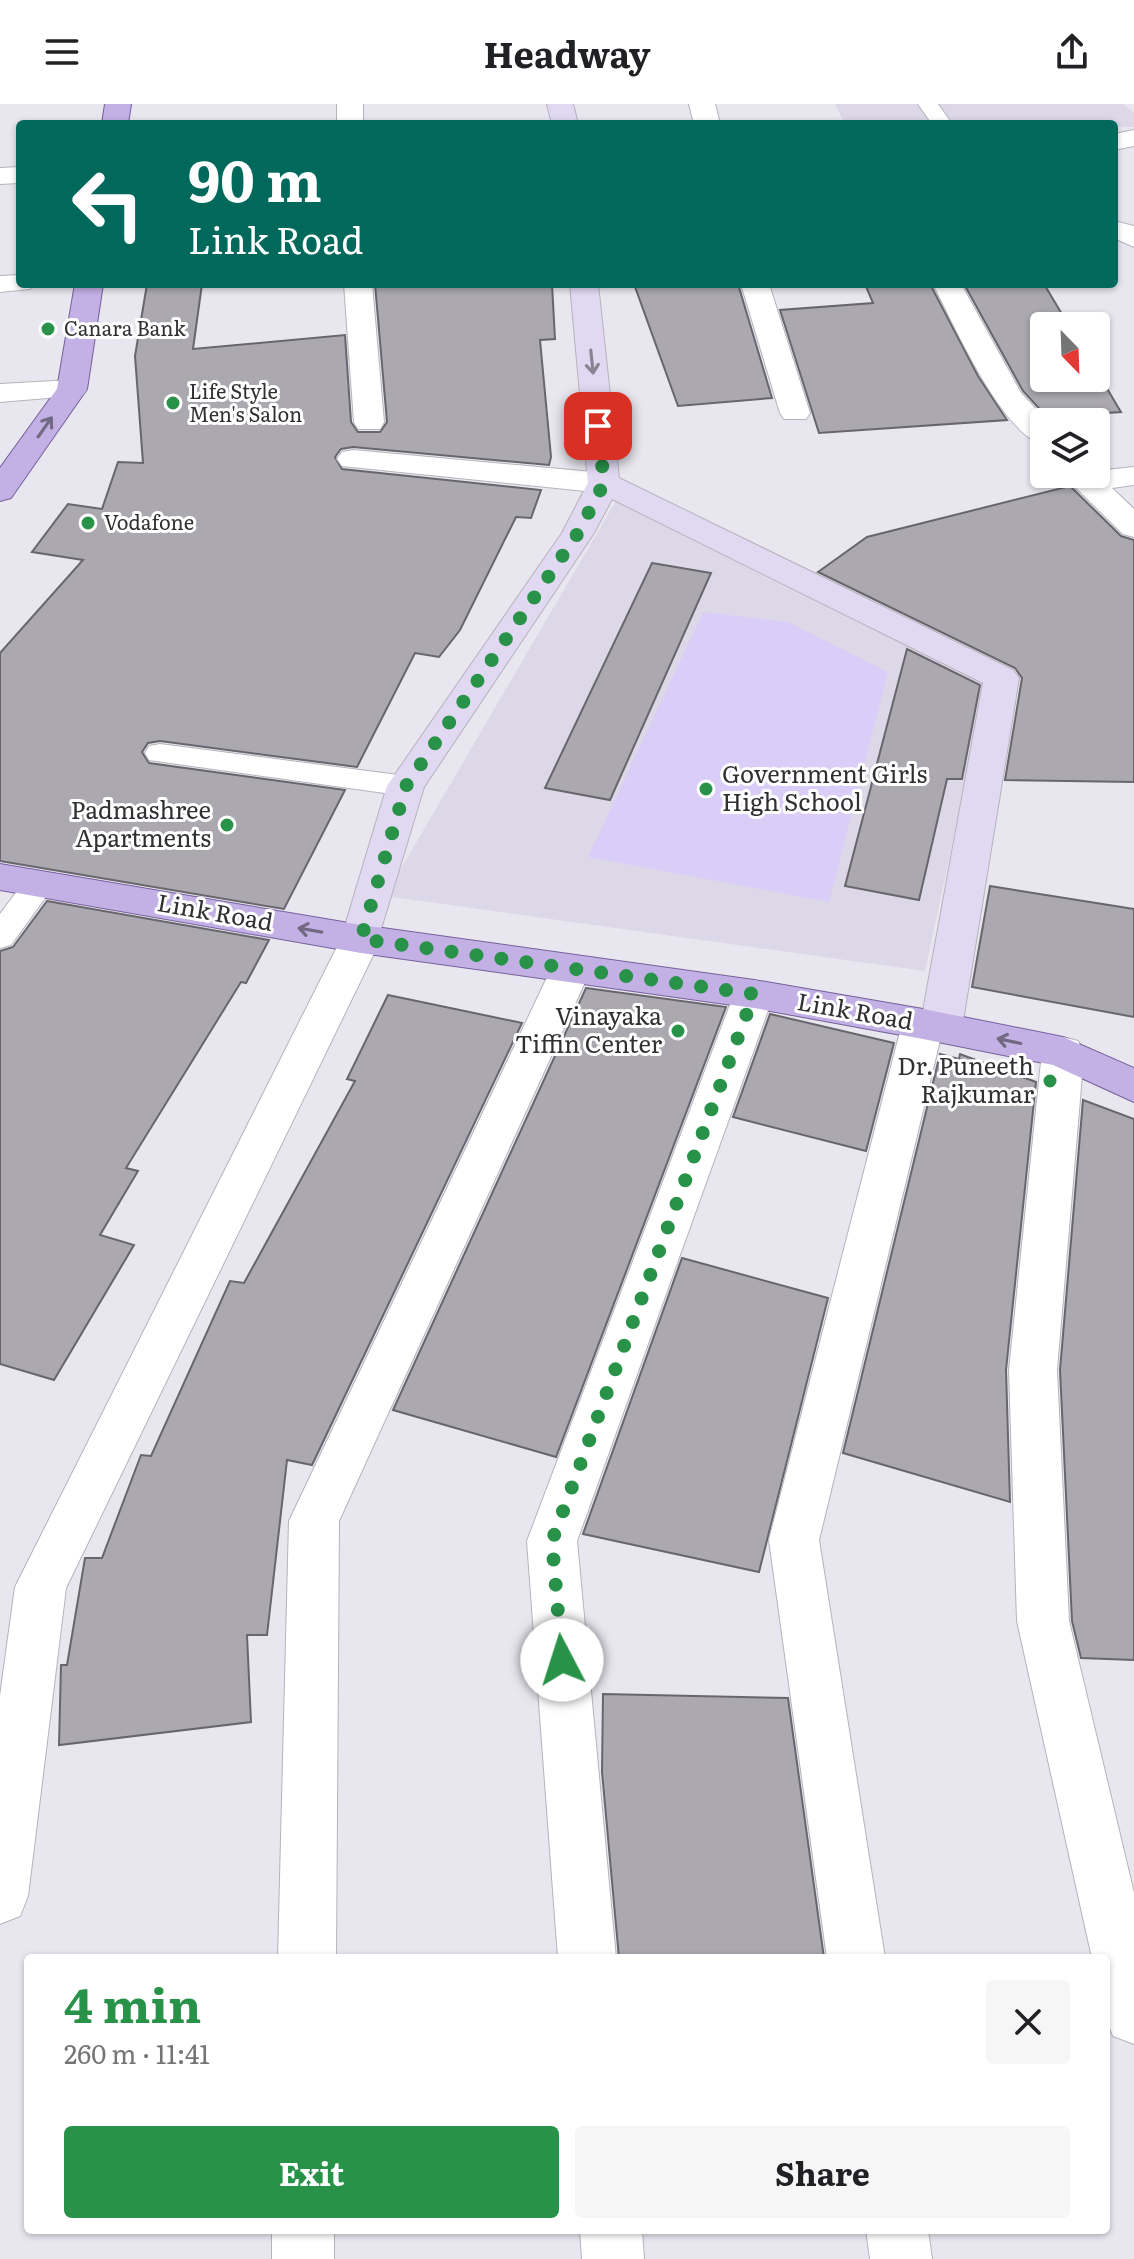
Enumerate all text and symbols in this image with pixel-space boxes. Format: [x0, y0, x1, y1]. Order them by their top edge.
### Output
text: Headway [483, 26, 651, 79]
icon: menu [40, 30, 84, 74]
icon: share [1050, 30, 1094, 74]
text: 90 m [188, 136, 322, 219]
icon: left [56, 152, 160, 256]
text: Link Road [188, 212, 363, 265]
place label: Canara Bank [64, 312, 186, 342]
north arrow [1030, 312, 1110, 392]
map controls [1030, 312, 1110, 488]
marker: Canara Bank [39, 320, 57, 338]
one-way arrow [584, 348, 599, 375]
place label: Life Style Men's Salon [189, 375, 302, 428]
pin [564, 392, 632, 460]
marker: Life Style Men's Salon [164, 394, 182, 412]
icon: arrive [576, 404, 620, 448]
button: layers [1030, 408, 1110, 488]
one-way arrow [37, 417, 53, 439]
place label: Vodafone [104, 506, 194, 536]
marker: Vodafone [79, 514, 97, 532]
place label: Government Girls High School [722, 755, 927, 818]
marker: Government Girls High School [697, 780, 715, 798]
place label: Padmashree Apartments [71, 791, 211, 854]
marker: Padmashree Apartments [218, 816, 236, 834]
street label: Link Road [155, 883, 276, 938]
one-way arrow [297, 921, 323, 936]
street label: Link Road [795, 982, 916, 1037]
place label: Vinayaka Tiffin Center [515, 997, 663, 1060]
marker: Vinayaka Tiffin Center [669, 1022, 687, 1040]
one-way arrow [996, 1033, 1022, 1048]
place label: Dr. Puneeth Rajkumar [897, 1047, 1035, 1110]
marker: Dr. Puneeth Rajkumar [1041, 1072, 1059, 1090]
position arrow [520, 1618, 604, 1702]
text: 4 min [64, 1967, 201, 2038]
button: close [986, 1980, 1070, 2064]
text: 260 m · 11:41 [64, 2033, 210, 2072]
button: Exit [64, 2126, 559, 2218]
button: Share [575, 2126, 1070, 2218]

